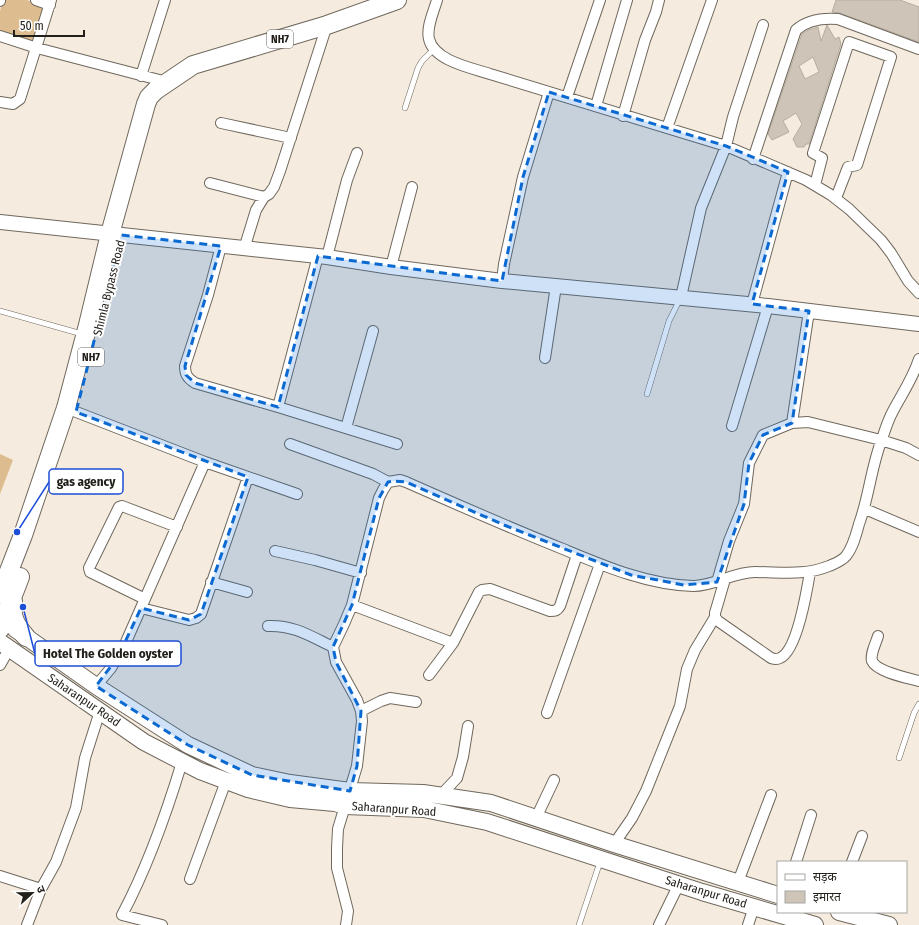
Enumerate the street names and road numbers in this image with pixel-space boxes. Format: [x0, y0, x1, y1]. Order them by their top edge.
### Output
road number: NH7 [267, 30, 293, 48]
street label: Shimla Bypass Road [90, 239, 128, 337]
road number: NH7 [78, 348, 104, 366]
street label: Saharanpur Road [45, 671, 123, 729]
street label: Saharanpur Road [351, 799, 437, 819]
street label: Saharanpur Road [663, 873, 749, 911]

